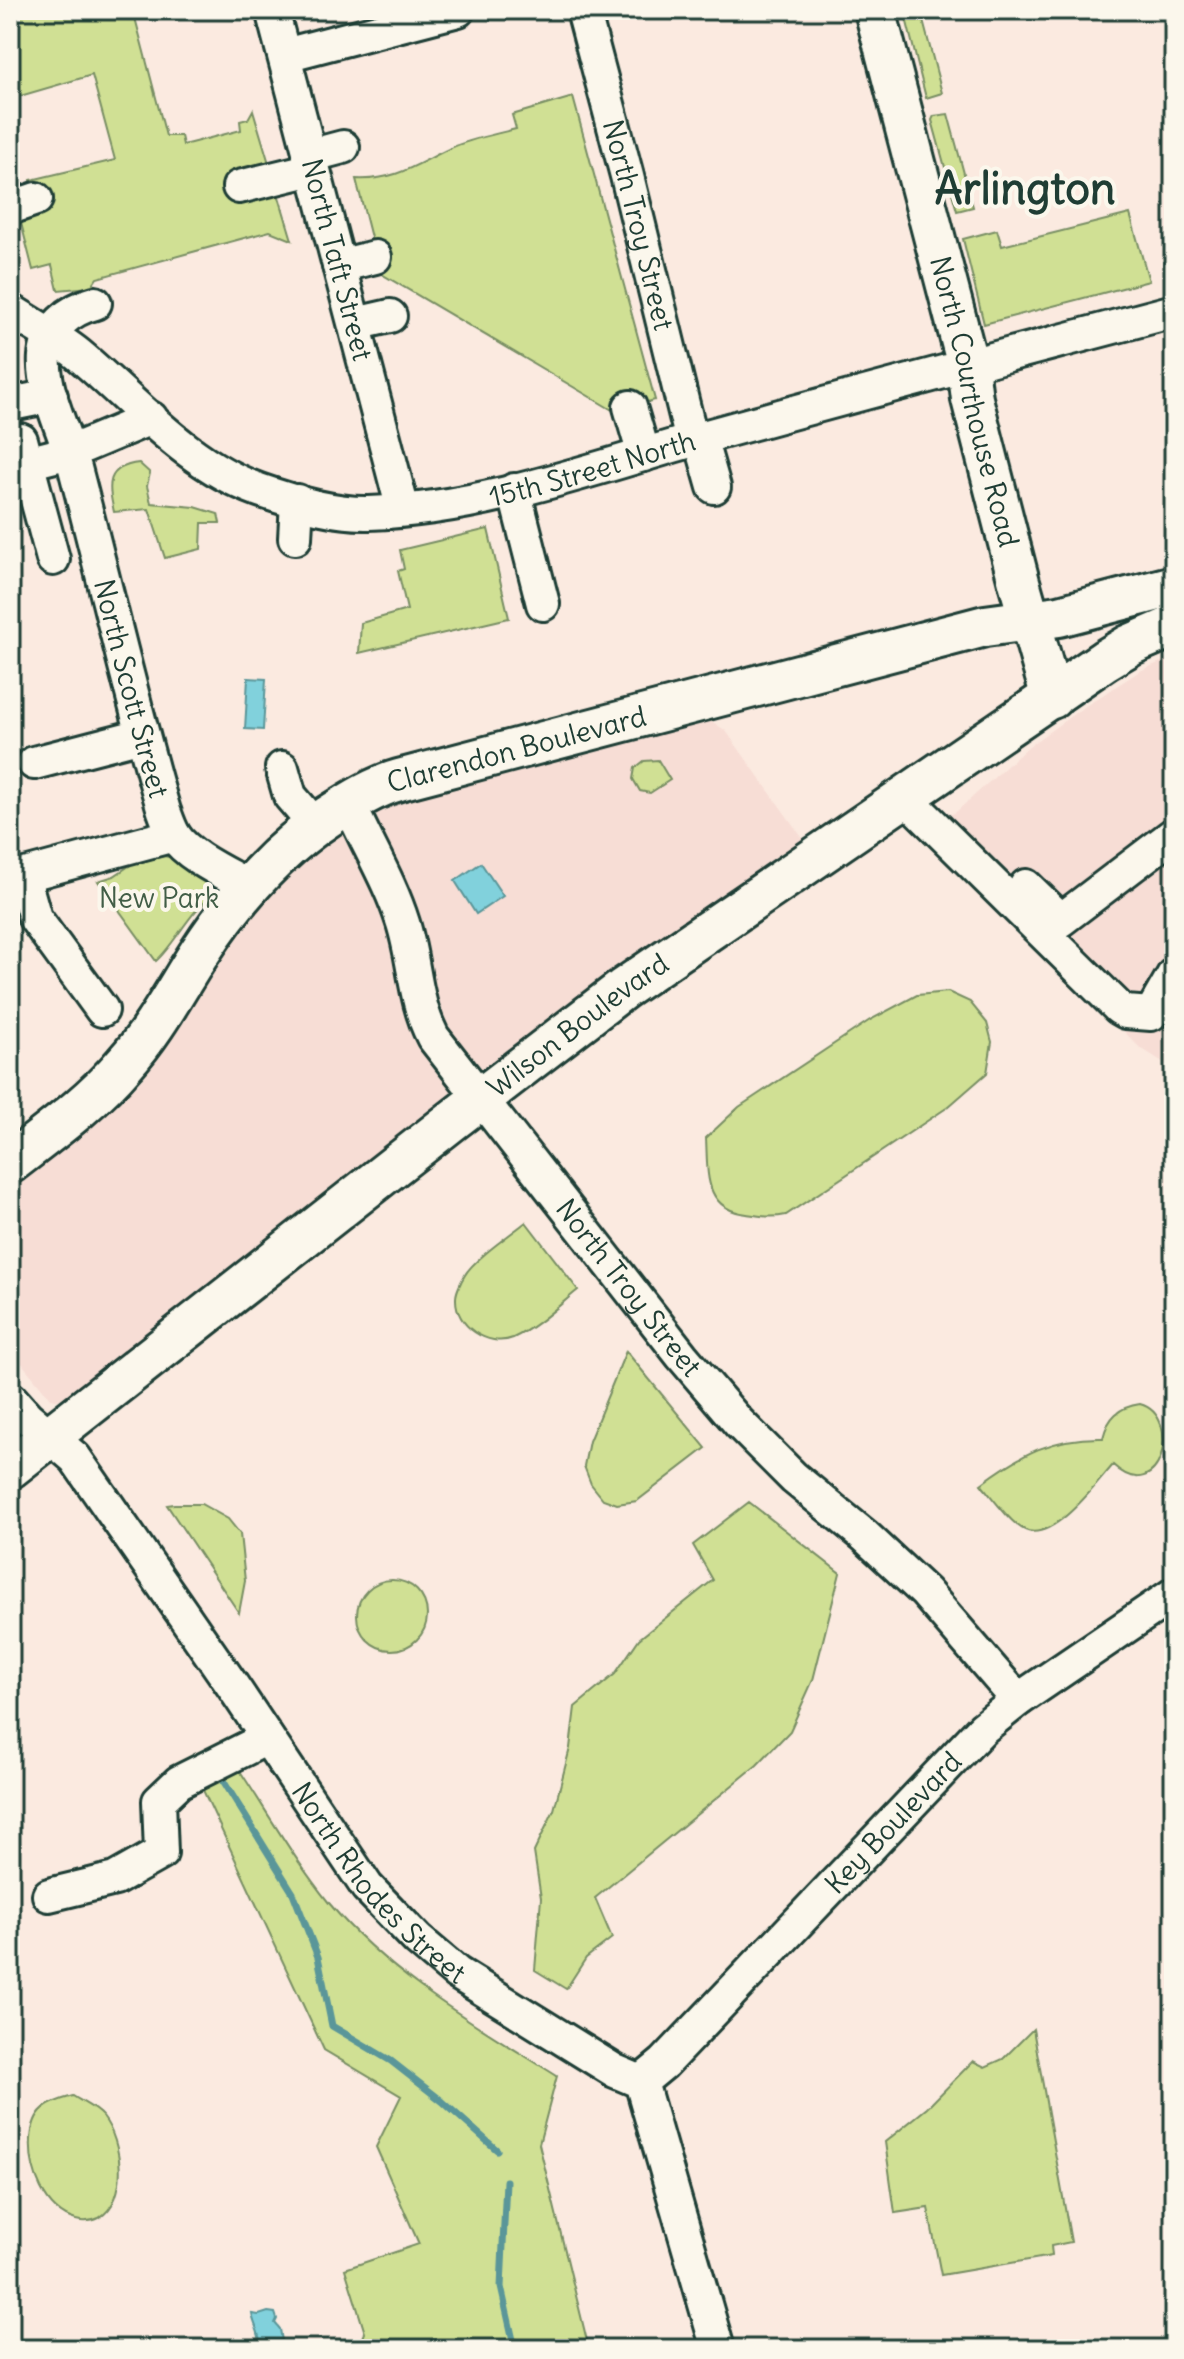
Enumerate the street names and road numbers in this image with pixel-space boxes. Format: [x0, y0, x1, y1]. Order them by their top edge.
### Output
street label: North Troy Street [595, 116, 682, 334]
street label: North Taft Street [294, 155, 381, 364]
street label: North Courthouse Road [922, 252, 1027, 551]
street label: 15th Street North [486, 422, 700, 514]
street label: North Scott Street [86, 576, 177, 802]
street label: Clarendon Boulevard [382, 698, 650, 801]
street label: Wilson Boulevard [480, 945, 675, 1105]
street label: North Troy Street [548, 1192, 709, 1384]
street label: Key Boulevard [817, 1744, 969, 1901]
street label: North Rhodes Street [284, 1775, 472, 1992]

